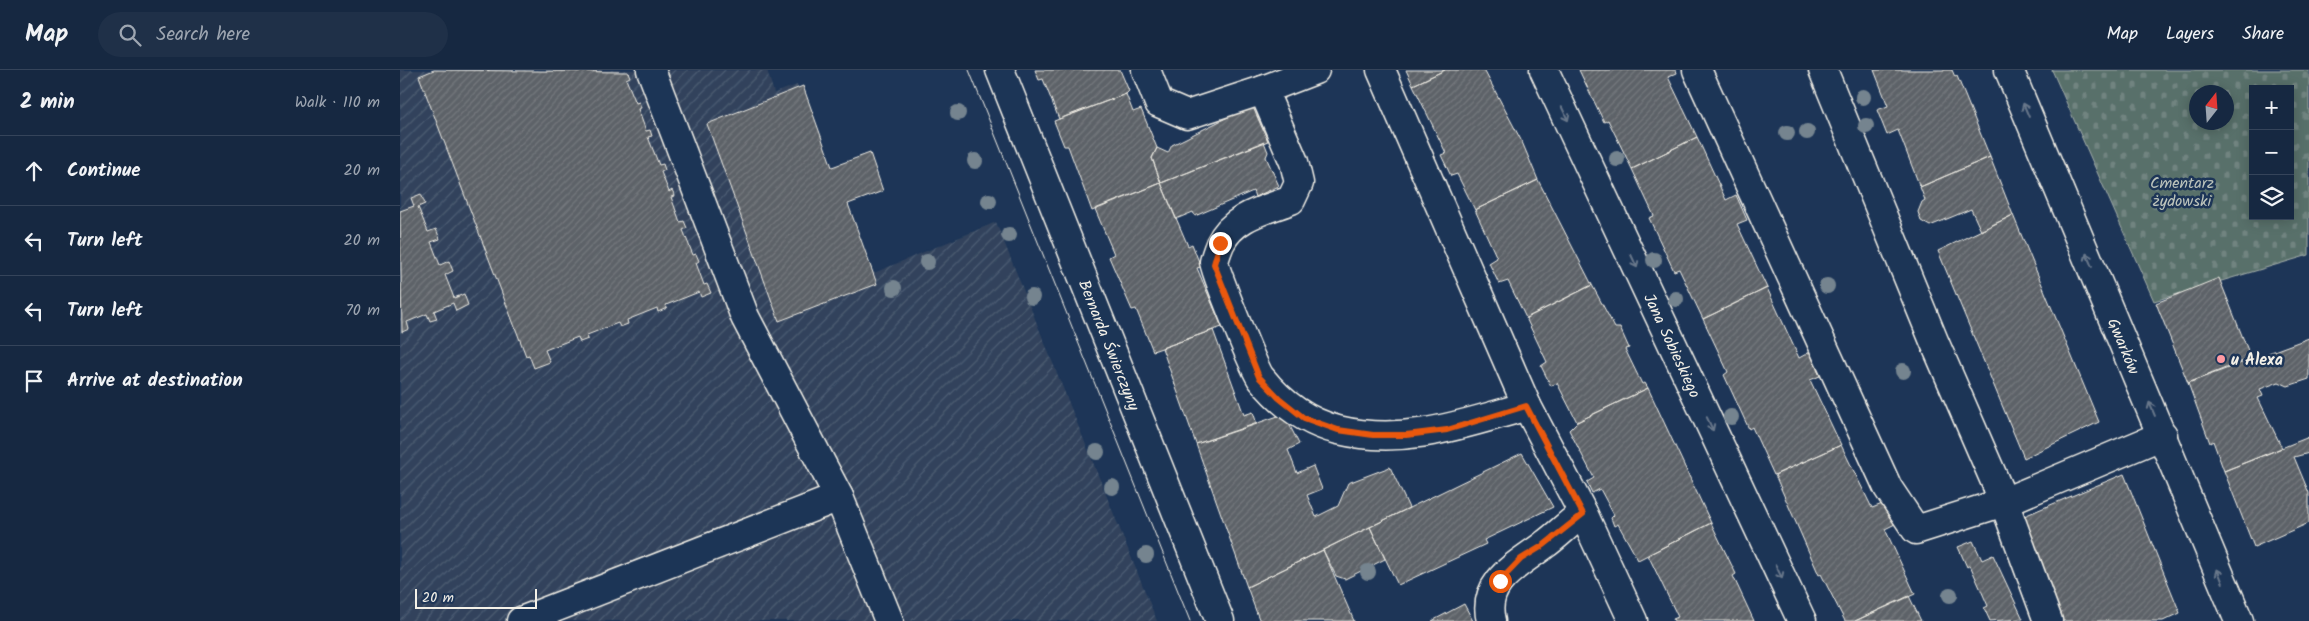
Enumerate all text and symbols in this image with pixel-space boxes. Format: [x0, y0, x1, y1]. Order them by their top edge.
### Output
search box [98, 12, 448, 57]
text: Map [25, 15, 68, 54]
text: Search here [156, 20, 250, 50]
text: Map [2107, 20, 2138, 49]
text: Layers [2166, 20, 2214, 49]
text: Share [2242, 20, 2284, 49]
icon: search [116, 21, 144, 49]
north arrow [2189, 85, 2234, 130]
map controls [2249, 85, 2294, 220]
button: + [2249, 85, 2294, 130]
text: 2 min [20, 86, 75, 119]
text: Walk · 110 m [295, 90, 380, 115]
one-way arrow [2021, 103, 2030, 118]
one-way arrow [1561, 106, 1570, 121]
button: − [2249, 130, 2294, 175]
text: Continue [67, 156, 140, 186]
icon: ahead [20, 157, 48, 185]
text: 20 m [344, 158, 380, 183]
park label: Cmentarz żydowski [2150, 171, 2214, 214]
button: layers [2249, 175, 2294, 220]
text: Turn left [67, 226, 142, 256]
icon: left [20, 227, 48, 255]
text: 20 m [344, 228, 380, 253]
route end [1209, 232, 1232, 255]
one-way arrow [1629, 253, 1639, 268]
one-way arrow [2084, 253, 2093, 268]
street label: Bernarda Świerczyny [1071, 276, 1146, 415]
street label: Jana Sobieskiego [1636, 290, 1707, 402]
text: Turn left [67, 296, 142, 326]
icon: left [20, 297, 48, 325]
text: 70 m [345, 298, 380, 323]
street label: Gwarków [2100, 315, 2146, 379]
place label: u Alexa [2231, 348, 2283, 373]
marker: u Alexa [2215, 353, 2227, 365]
text: Arrive at destination [67, 366, 243, 396]
icon: arrive [20, 367, 48, 395]
one-way arrow [2147, 402, 2156, 417]
one-way arrow [1705, 417, 1715, 432]
one-way arrow [1774, 564, 1784, 579]
one-way arrow [2215, 569, 2225, 584]
route start [1489, 570, 1512, 593]
scale bar [415, 586, 538, 609]
text: 20 m [422, 587, 454, 609]

